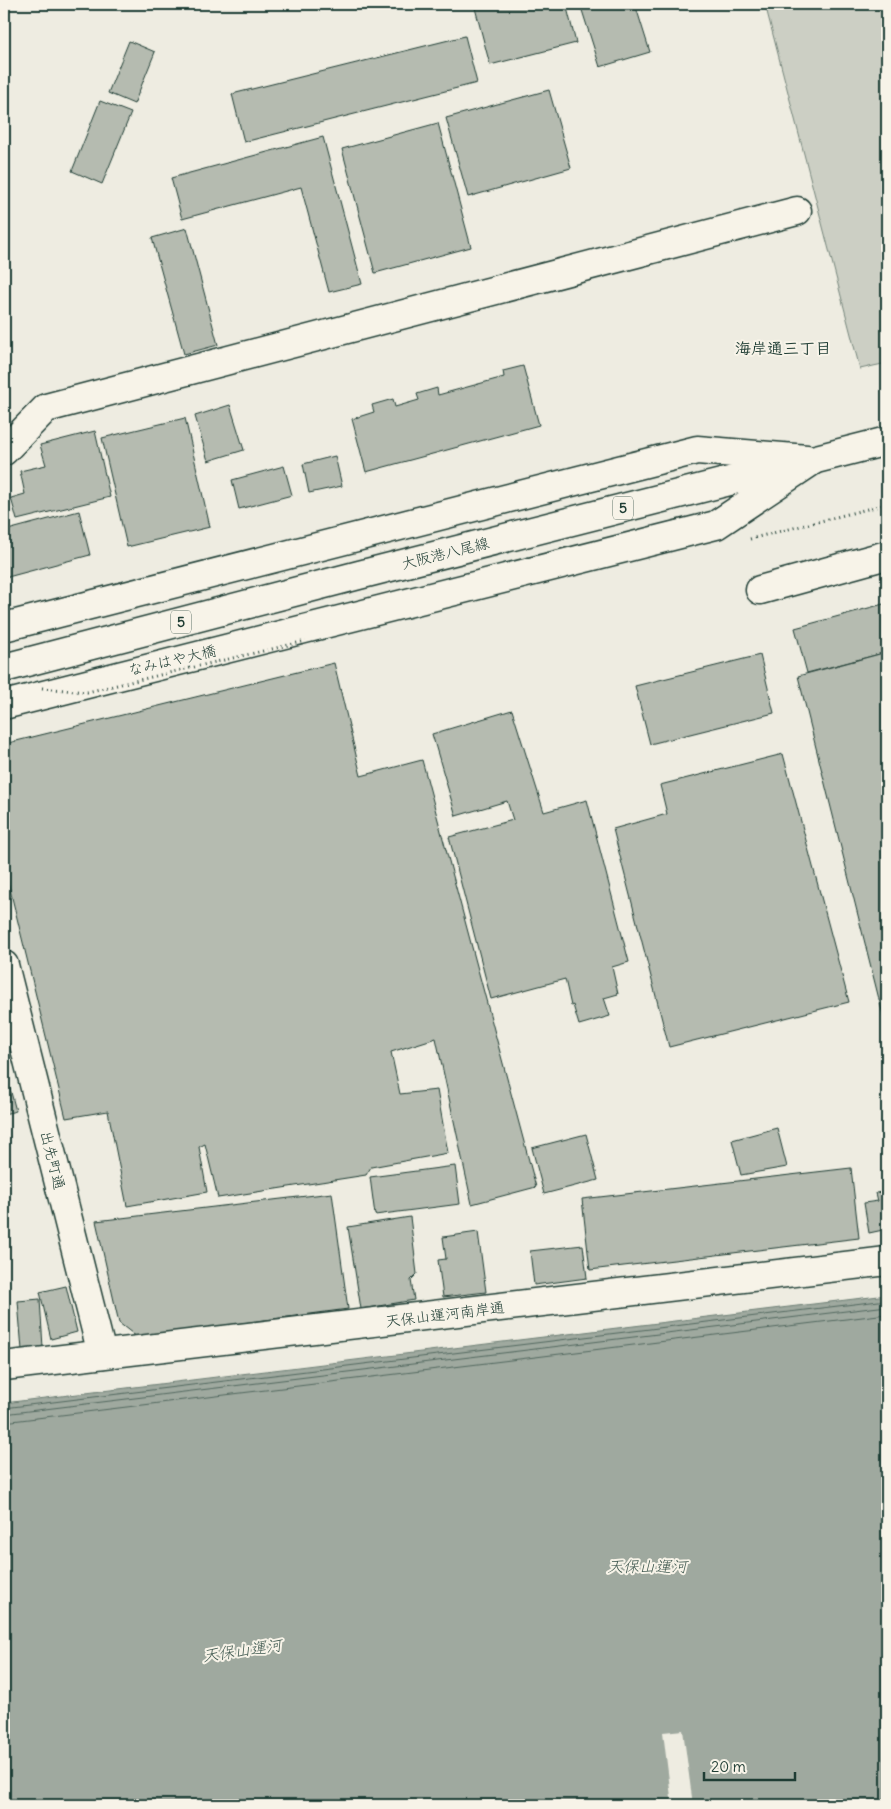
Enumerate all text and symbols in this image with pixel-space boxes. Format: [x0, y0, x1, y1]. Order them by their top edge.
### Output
district label: 海岸通三丁目 [735, 338, 831, 358]
road number: 5 [613, 496, 633, 520]
street label: 大阪港八尾線 [399, 533, 491, 573]
road number: 5 [171, 610, 191, 634]
street label: なみはや大橋 [126, 641, 218, 679]
street label: 出先町通 [37, 1129, 69, 1191]
street label: 天保山運河南岸通 [384, 1297, 506, 1331]
water label: 天保山運河 [607, 1556, 689, 1576]
water label: 天保山運河 [201, 1634, 285, 1665]
scale bar [704, 1749, 795, 1781]
text: 20 m [711, 1757, 746, 1776]

